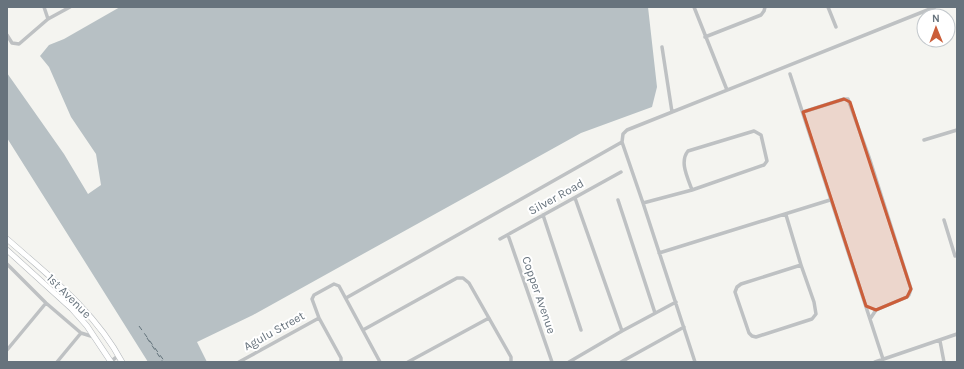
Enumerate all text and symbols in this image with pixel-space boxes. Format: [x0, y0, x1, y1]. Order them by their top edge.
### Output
north arrow [916, 8, 956, 48]
text: N [932, 12, 940, 25]
street label: Silver Road [526, 176, 586, 218]
street label: Copper Avenue [519, 255, 559, 335]
street label: 1st Avenue [44, 271, 94, 321]
street label: Agulu Street [241, 308, 307, 353]

